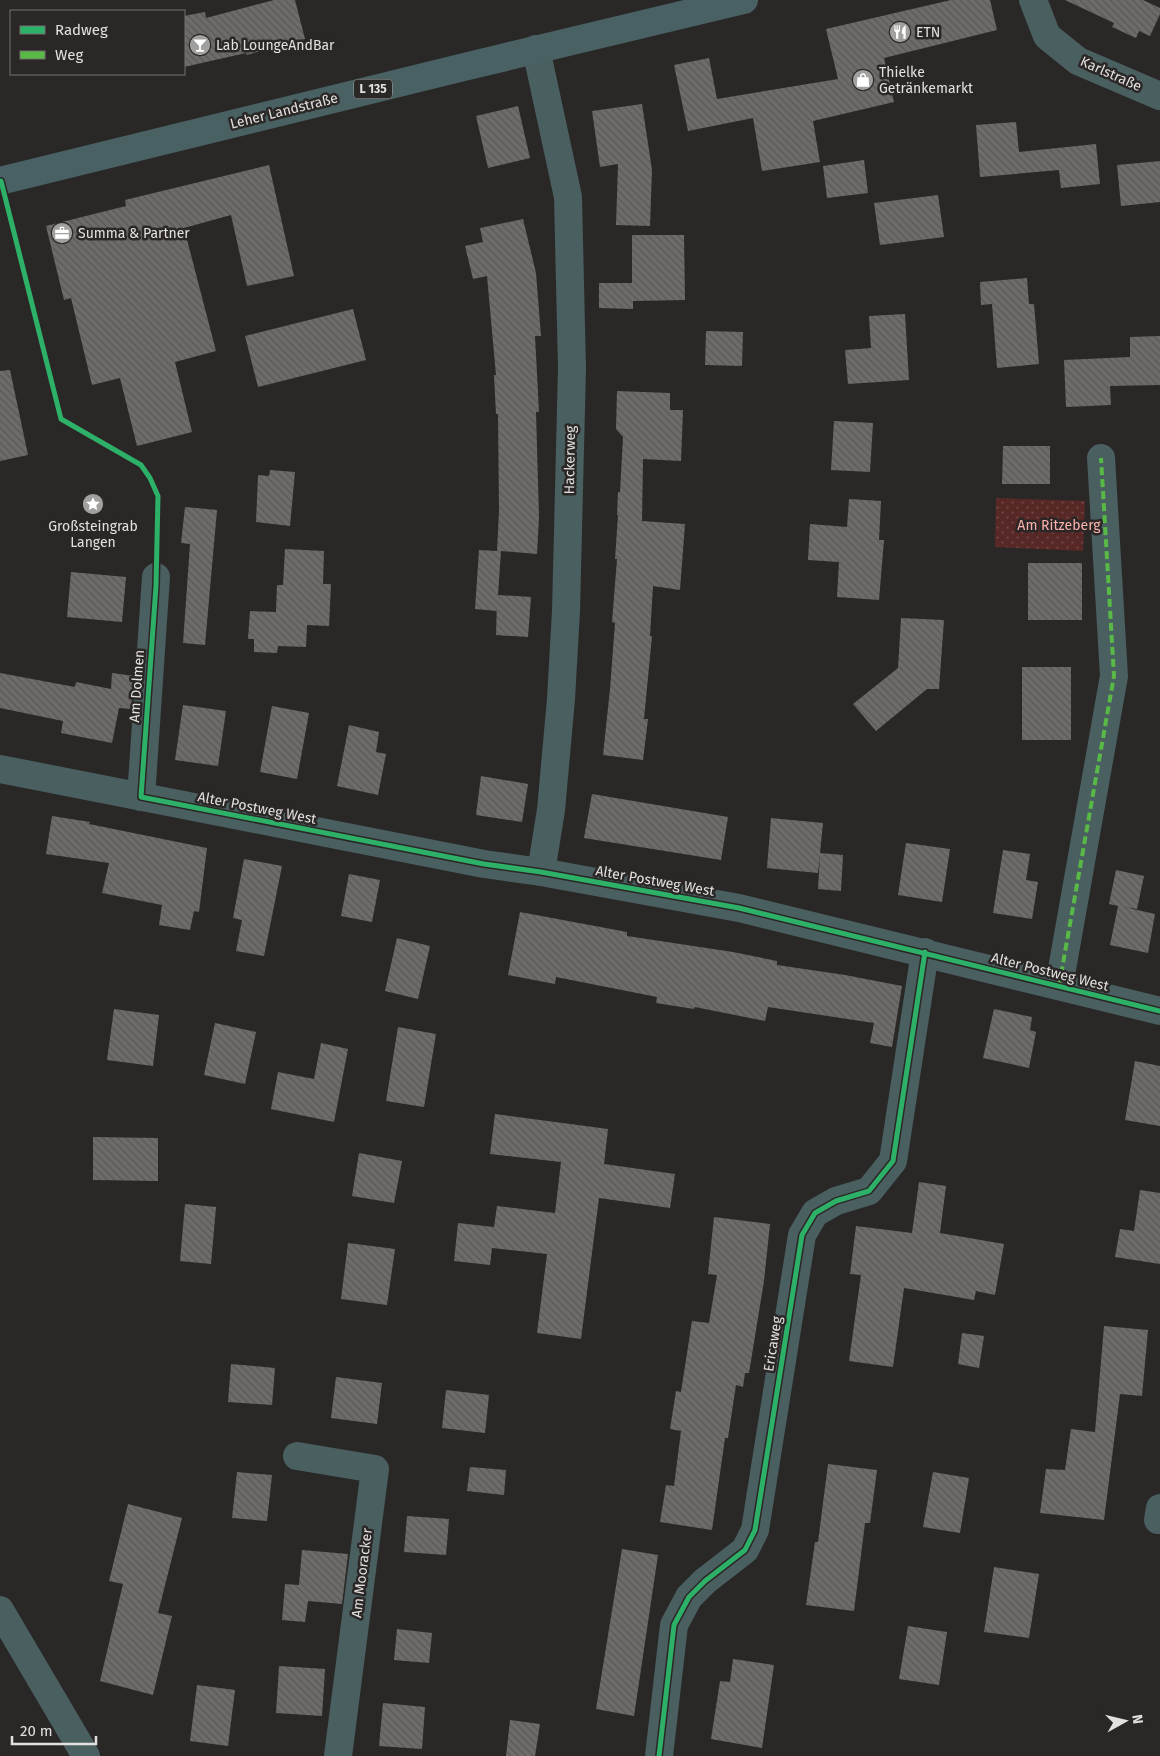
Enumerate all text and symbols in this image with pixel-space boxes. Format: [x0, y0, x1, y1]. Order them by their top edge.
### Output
legend [10, 10, 185, 75]
restaurant icon: ETN [888, 20, 912, 44]
text: Radweg [55, 21, 108, 39]
place label: ETN [916, 24, 940, 41]
bar icon: Lab LoungeAndBar [188, 33, 212, 57]
place label: Lab LoungeAndBar [216, 37, 335, 54]
text: Weg [55, 46, 83, 64]
street label: Karlstraße [1078, 53, 1144, 95]
place label: Thielke Getränkemarkt [879, 64, 974, 97]
shop icon: Thielke Getränkemarkt [851, 68, 875, 92]
road number: L 135 [354, 80, 392, 98]
street label: Leher Landstraße [228, 89, 340, 133]
office icon: Summa & Partner [50, 221, 74, 245]
place label: Summa & Partner [78, 225, 190, 242]
street label: Hackerweg [561, 425, 579, 495]
place icon: Großsteingrab Langen [81, 492, 105, 516]
park label: Am Ritzeberg [1017, 517, 1101, 534]
place label: Großsteingrab Langen [48, 518, 138, 551]
street label: Am Dolmen [126, 649, 148, 723]
street label: Alter Postweg West [196, 788, 319, 828]
street label: Alter Postweg West [594, 862, 717, 900]
street label: Alter Postweg West [989, 949, 1111, 995]
street label: Ericaweg [760, 1314, 786, 1373]
street label: Am Mooracker [348, 1527, 376, 1619]
north arrow [1100, 1696, 1150, 1746]
text: N [1128, 1713, 1146, 1725]
scale bar [12, 1714, 96, 1746]
text: 20 m [20, 1722, 53, 1740]

